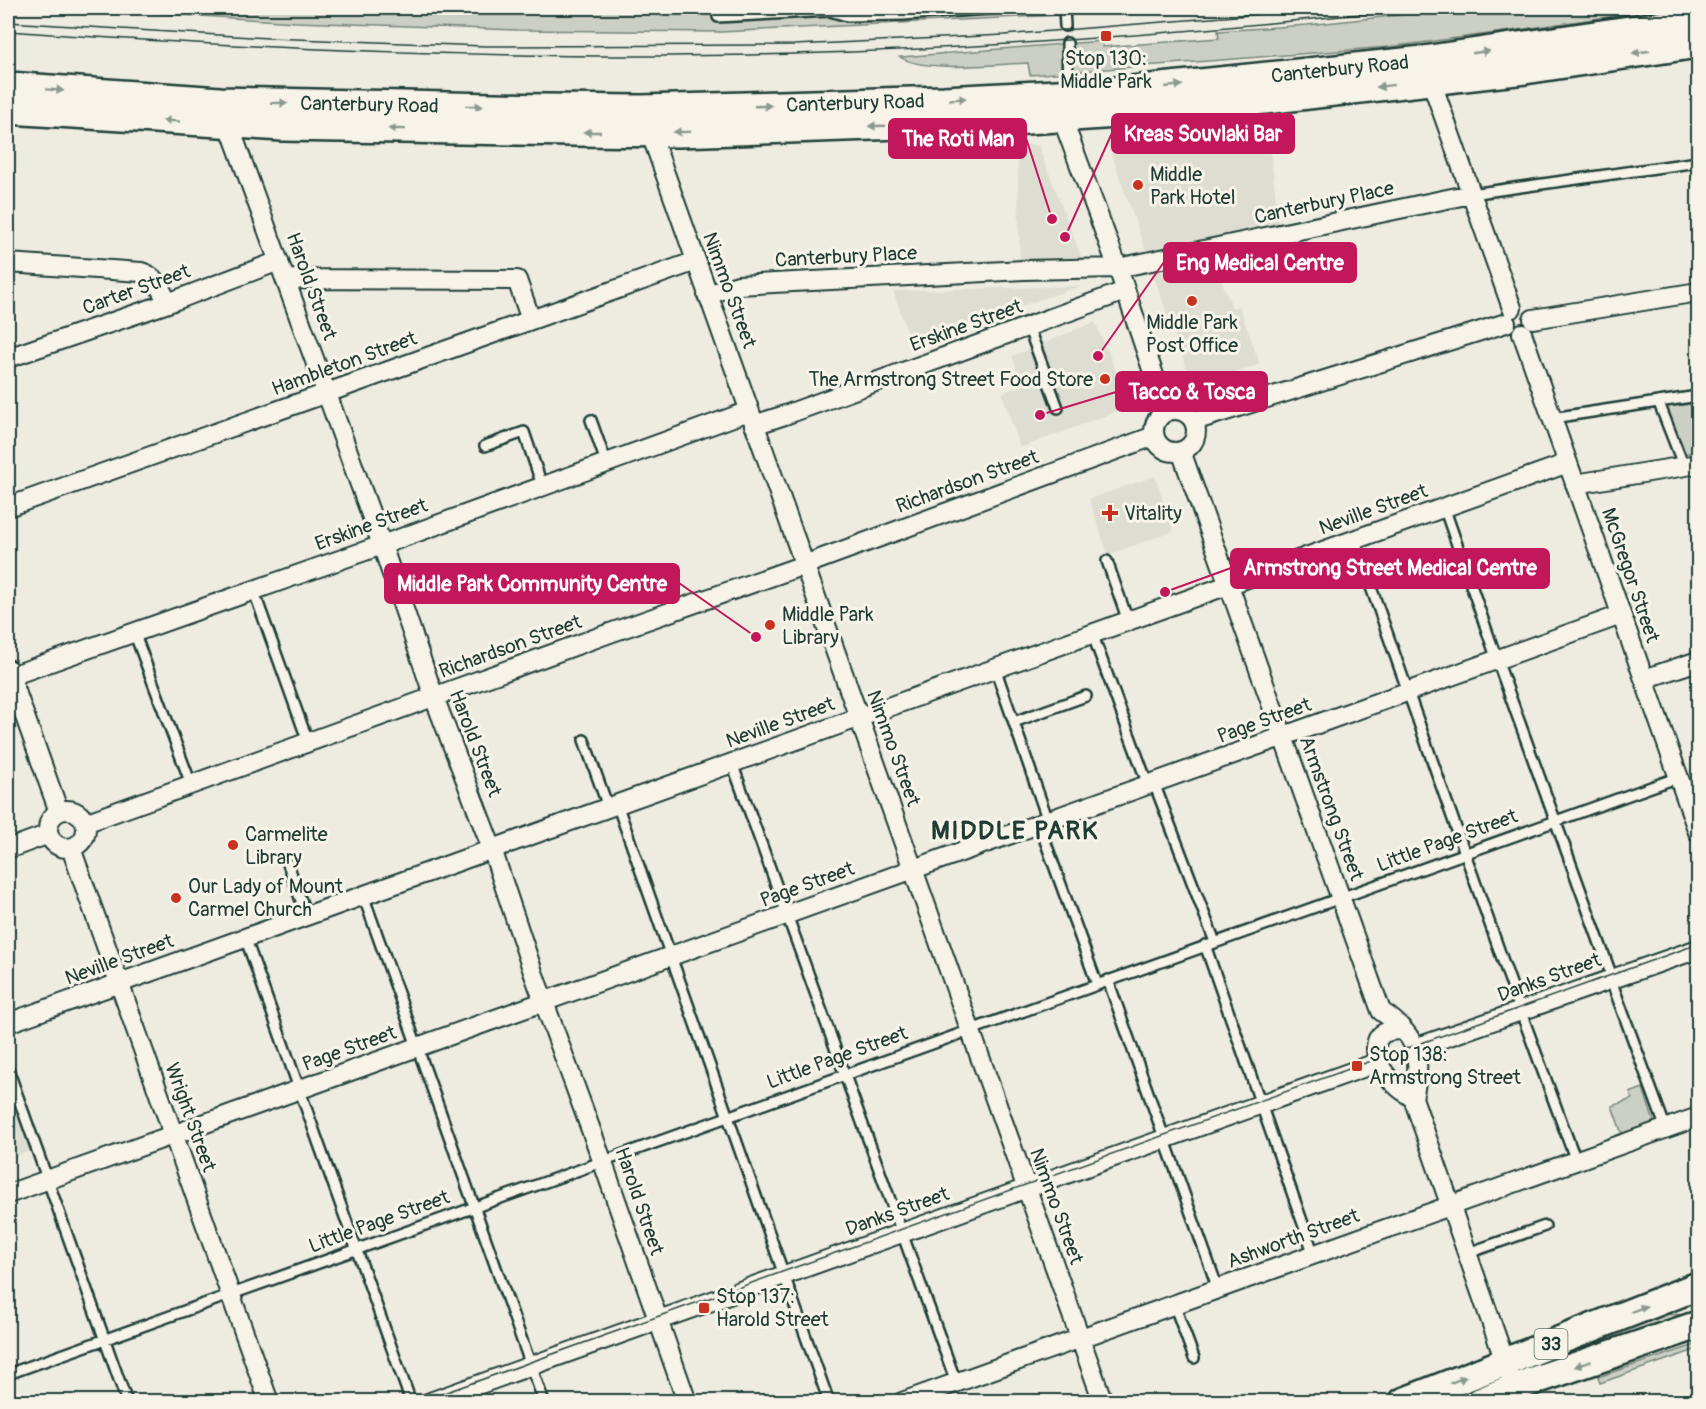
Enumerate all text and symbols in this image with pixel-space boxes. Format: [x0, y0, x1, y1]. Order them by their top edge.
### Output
marker: Stop 130: Middle Park [1099, 29, 1113, 43]
place label: Stop 130: Middle Park [1060, 46, 1152, 94]
one-way arrow [1472, 47, 1491, 56]
one-way arrow [1631, 48, 1650, 57]
street label: Canterbury Road [1270, 50, 1410, 89]
one-way arrow [1164, 81, 1183, 91]
one-way arrow [1375, 82, 1394, 91]
one-way arrow [45, 85, 64, 94]
street label: Canterbury Road [786, 89, 925, 118]
street label: Canterbury Road [300, 91, 439, 119]
one-way arrow [949, 95, 968, 104]
one-way arrow [269, 98, 288, 108]
one-way arrow [754, 101, 773, 111]
one-way arrow [464, 102, 483, 111]
callout: Kreas Souvlaki Bar [1112, 114, 1294, 153]
one-way arrow [161, 117, 180, 126]
callout: The Roti Man [889, 119, 1026, 158]
one-way arrow [867, 121, 886, 131]
text: Kreas Souvlaki Bar [1124, 121, 1283, 148]
one-way arrow [387, 124, 406, 134]
text: The Roti Man [901, 126, 1014, 153]
one-way arrow [582, 127, 601, 137]
one-way arrow [672, 128, 691, 137]
place label: Middle Park Hotel [1150, 162, 1235, 210]
street label: Canterbury Place [1252, 175, 1396, 230]
marker: Middle Park Hotel [1131, 178, 1145, 192]
street label: Harold Street [281, 229, 343, 344]
street label: Nimmo Street [697, 229, 762, 352]
street label: Canterbury Place [774, 240, 918, 273]
callout: Eng Medical Centre [1164, 243, 1356, 282]
text: Eng Medical Centre [1176, 250, 1345, 277]
street label: Carter Street [79, 258, 194, 320]
street label: Erskine Street [906, 293, 1027, 357]
marker: Middle Park Post Office [1185, 294, 1199, 308]
place label: Middle Park Post Office [1146, 310, 1238, 358]
street label: Hambleton Street [268, 325, 421, 401]
place label: The Armstrong Street Food Store [808, 367, 1093, 392]
marker: The Armstrong Street Food Store [1098, 372, 1112, 386]
callout: Tacco & Tosca [1116, 372, 1267, 411]
text: Tacco & Tosca [1128, 379, 1256, 406]
street label: Richardson Street [892, 444, 1043, 519]
street label: Neville Street [1315, 478, 1432, 541]
street label: Erskine Street [311, 492, 432, 556]
place label: Vitality [1124, 501, 1182, 526]
marker: Vitality [1101, 504, 1119, 522]
street label: McGregor Street [1596, 504, 1666, 647]
callout: Armstrong Street Medical Centre [1231, 549, 1549, 588]
text: Armstrong Street Medical Centre [1243, 555, 1538, 582]
callout: Middle Park Community Centre [385, 564, 679, 603]
text: Middle Park Community Centre [397, 571, 668, 598]
place label: Middle Park Library [782, 602, 874, 650]
street label: Richardson Street [435, 609, 586, 684]
marker: Middle Park Library [763, 618, 777, 632]
street label: Harold Street [444, 686, 508, 801]
street label: Nimmo Street [861, 687, 926, 810]
street label: Neville Street [722, 691, 839, 754]
street label: Page Street [1214, 692, 1315, 749]
street label: Armstrong Street [1294, 733, 1370, 885]
street label: Little Page Street [1373, 803, 1522, 878]
district label: MIDDLE PARK [931, 815, 1099, 847]
place label: Carmelite Library [245, 822, 328, 870]
marker: Carmelite Library [226, 838, 240, 852]
street label: Page Street [757, 856, 858, 913]
place label: Our Lady of Mount Carmel Church [188, 874, 344, 922]
marker: Our Lady of Mount Carmel Church [169, 891, 183, 905]
street label: Neville Street [61, 928, 178, 991]
street label: Danks Street [1494, 947, 1605, 1008]
street label: Page Street [299, 1020, 400, 1077]
street label: Little Page Street [763, 1020, 912, 1095]
place label: Stop 138: Armstrong Street [1369, 1042, 1522, 1090]
street label: Wright Street [159, 1059, 222, 1176]
marker: Stop 138: Armstrong Street [1350, 1059, 1364, 1073]
street label: Harold Street [609, 1144, 670, 1259]
street label: Nimmo Street [1024, 1145, 1089, 1268]
street label: Danks Street [842, 1181, 953, 1242]
street label: Little Page Street [305, 1184, 454, 1259]
street label: Ashworth Street [1224, 1203, 1363, 1274]
place label: Stop 137: Harold Street [716, 1284, 830, 1332]
marker: Stop 137: Harold Street [697, 1301, 711, 1315]
one-way arrow [1631, 1304, 1649, 1314]
road number: 33 [1534, 1329, 1568, 1359]
one-way arrow [1574, 1359, 1592, 1369]
one-way arrow [1449, 1375, 1467, 1384]

